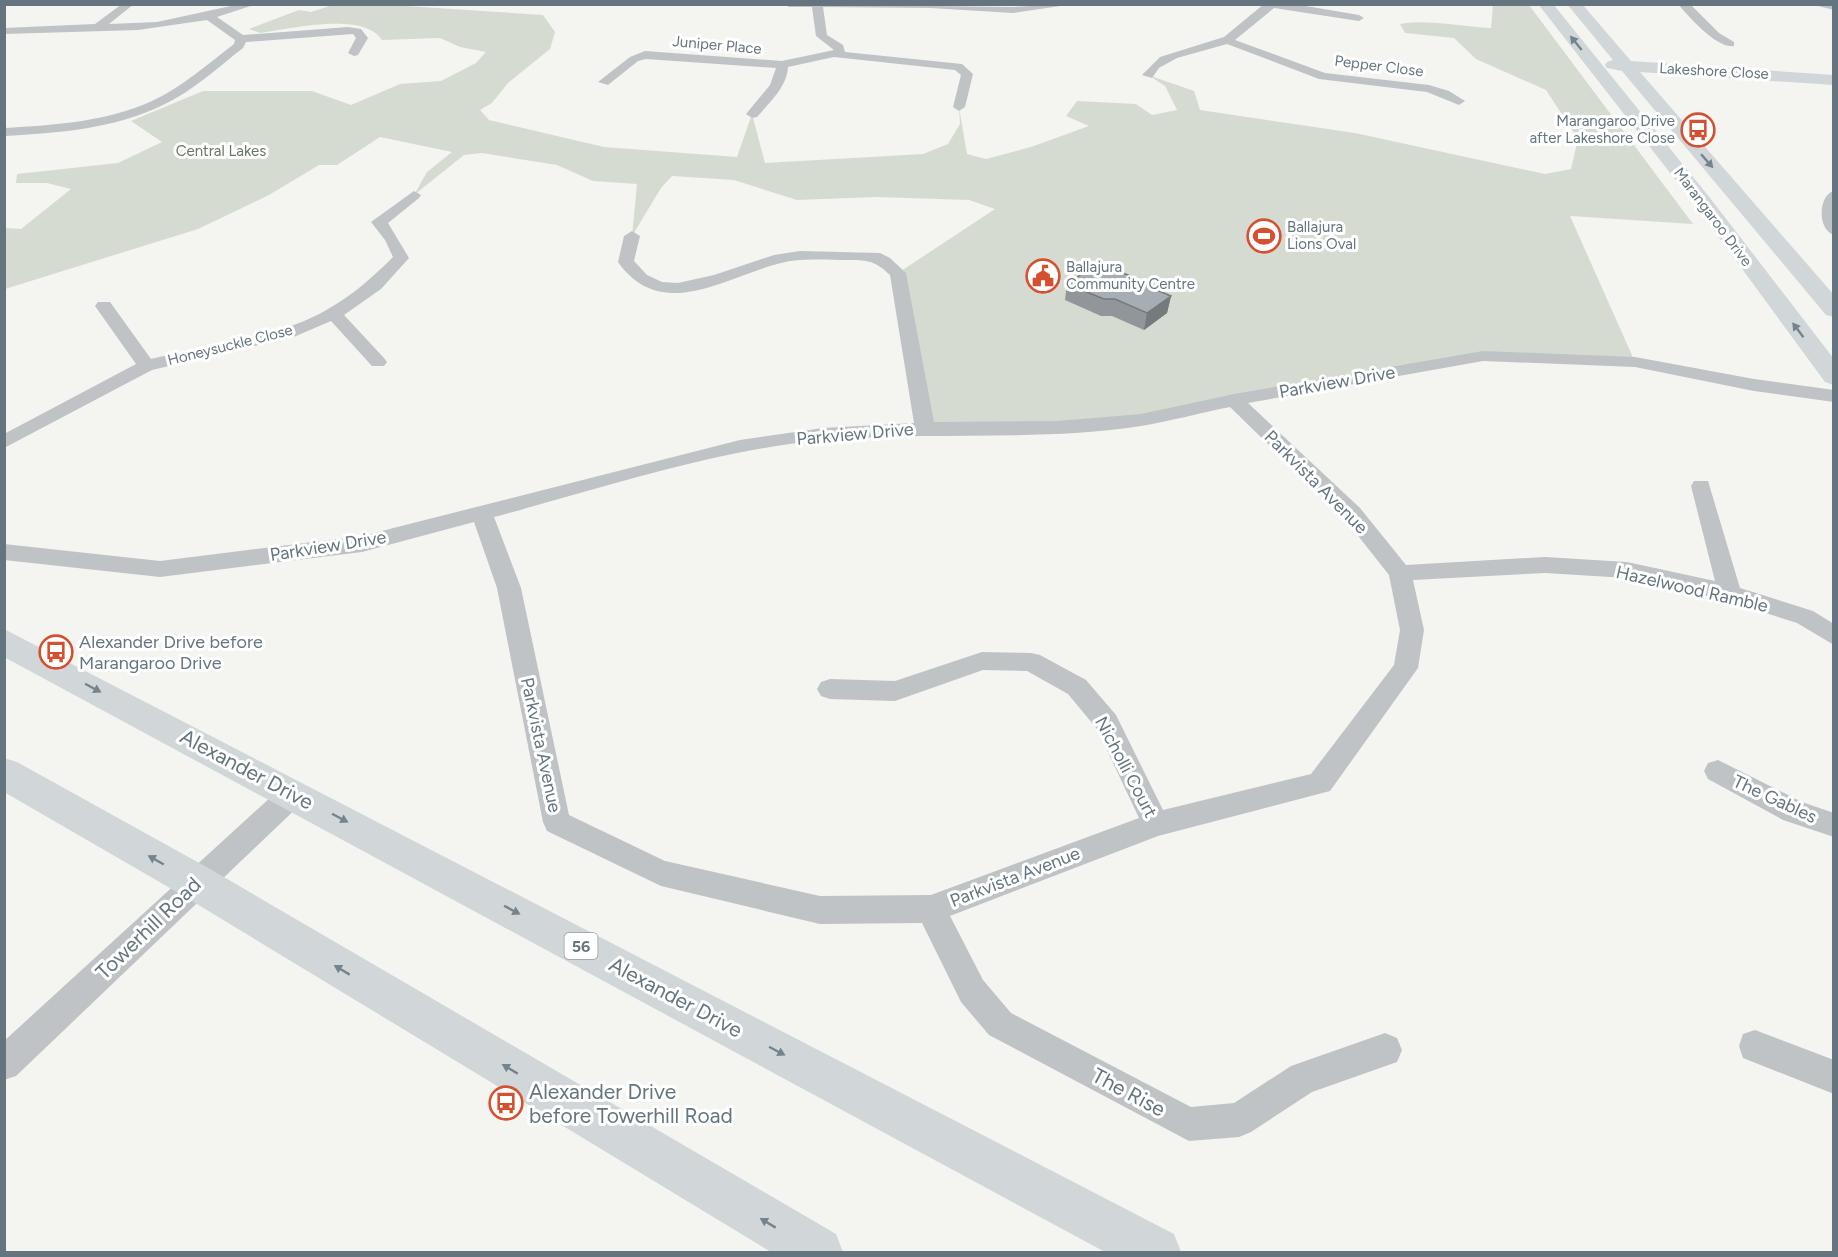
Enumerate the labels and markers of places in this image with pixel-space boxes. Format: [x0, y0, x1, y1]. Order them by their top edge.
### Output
place label: Marangaroo Drive after Lakeshore Close [1529, 112, 1675, 147]
bus stop icon: Marangaroo Drive after Lakeshore Close [1680, 112, 1716, 148]
sports icon: Ballajura Lions Oval [1246, 218, 1282, 254]
place label: Ballajura Lions Oval [1287, 218, 1356, 253]
public building icon: Ballajura Community Centre [1025, 258, 1061, 294]
place label: Ballajura Community Centre [1066, 258, 1195, 293]
place label: Alexander Drive before Marangaroo Drive [79, 631, 263, 674]
bus stop icon: Alexander Drive before Marangaroo Drive [38, 634, 74, 670]
place label: Alexander Drive before Towerhill Road [529, 1079, 733, 1128]
bus stop icon: Alexander Drive before Towerhill Road [488, 1085, 524, 1121]

